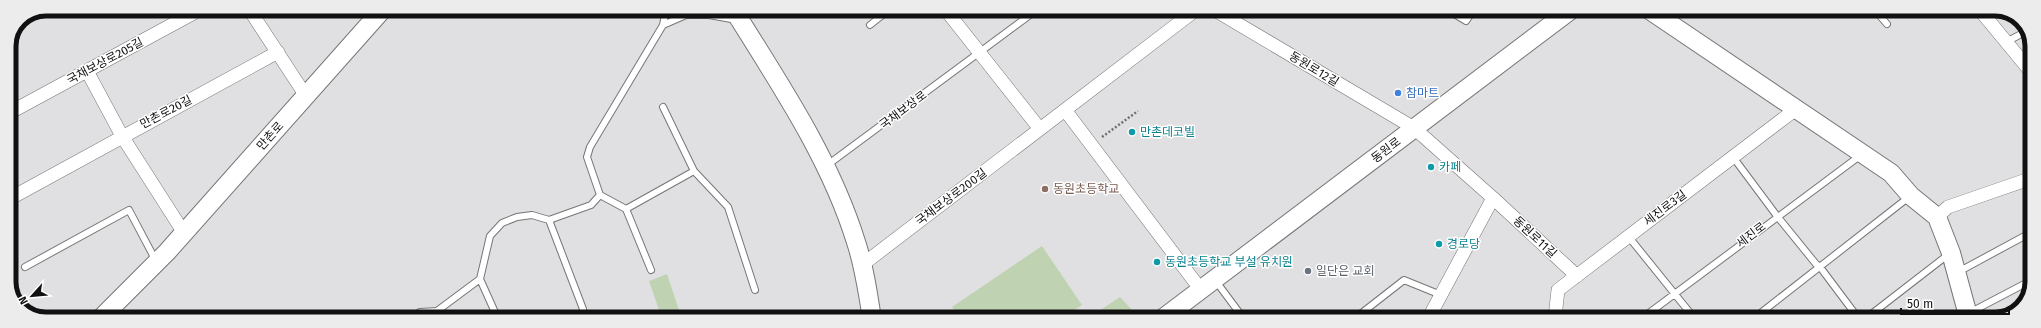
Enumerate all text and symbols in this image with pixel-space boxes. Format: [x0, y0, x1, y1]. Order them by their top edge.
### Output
street label: 국채보상로205길 [64, 35, 146, 87]
street label: 동원로12길 [1287, 49, 1341, 89]
place label: 참마트 [1406, 86, 1439, 100]
street label: 국채보상로 [877, 88, 929, 132]
marker: 참마트 [1393, 88, 1403, 98]
street label: 만촌로20길 [138, 92, 194, 132]
street label: 만촌로 [254, 119, 286, 153]
place label: 만촌데코빌 [1140, 125, 1195, 139]
marker: 만촌데코빌 [1127, 127, 1137, 137]
street label: 동원로 [1369, 134, 1403, 166]
place label: 카페 [1439, 160, 1461, 174]
marker: 카페 [1426, 162, 1436, 172]
street label: 국채보상로200길 [913, 166, 989, 228]
place label: 동원초등학교 [1053, 182, 1119, 196]
marker: 동원초등학교 [1040, 184, 1050, 194]
street label: 세진로3길 [1641, 187, 1689, 229]
street label: 동원로11길 [1510, 213, 1560, 261]
street label: 세진로 [1734, 219, 1768, 251]
place label: 경로당 [1447, 237, 1480, 251]
marker: 경로당 [1434, 239, 1444, 249]
place label: 동원초등학교 부설 유치원 [1165, 255, 1293, 269]
marker: 동원초등학교 부설 유치원 [1152, 257, 1162, 267]
place label: 일단은 교회 [1316, 264, 1374, 278]
marker: 일단은 교회 [1303, 266, 1313, 276]
north arrow [12, 276, 52, 316]
scale bar [1901, 290, 2009, 316]
text: N [16, 294, 31, 307]
text: 50 m [1907, 297, 1933, 311]

